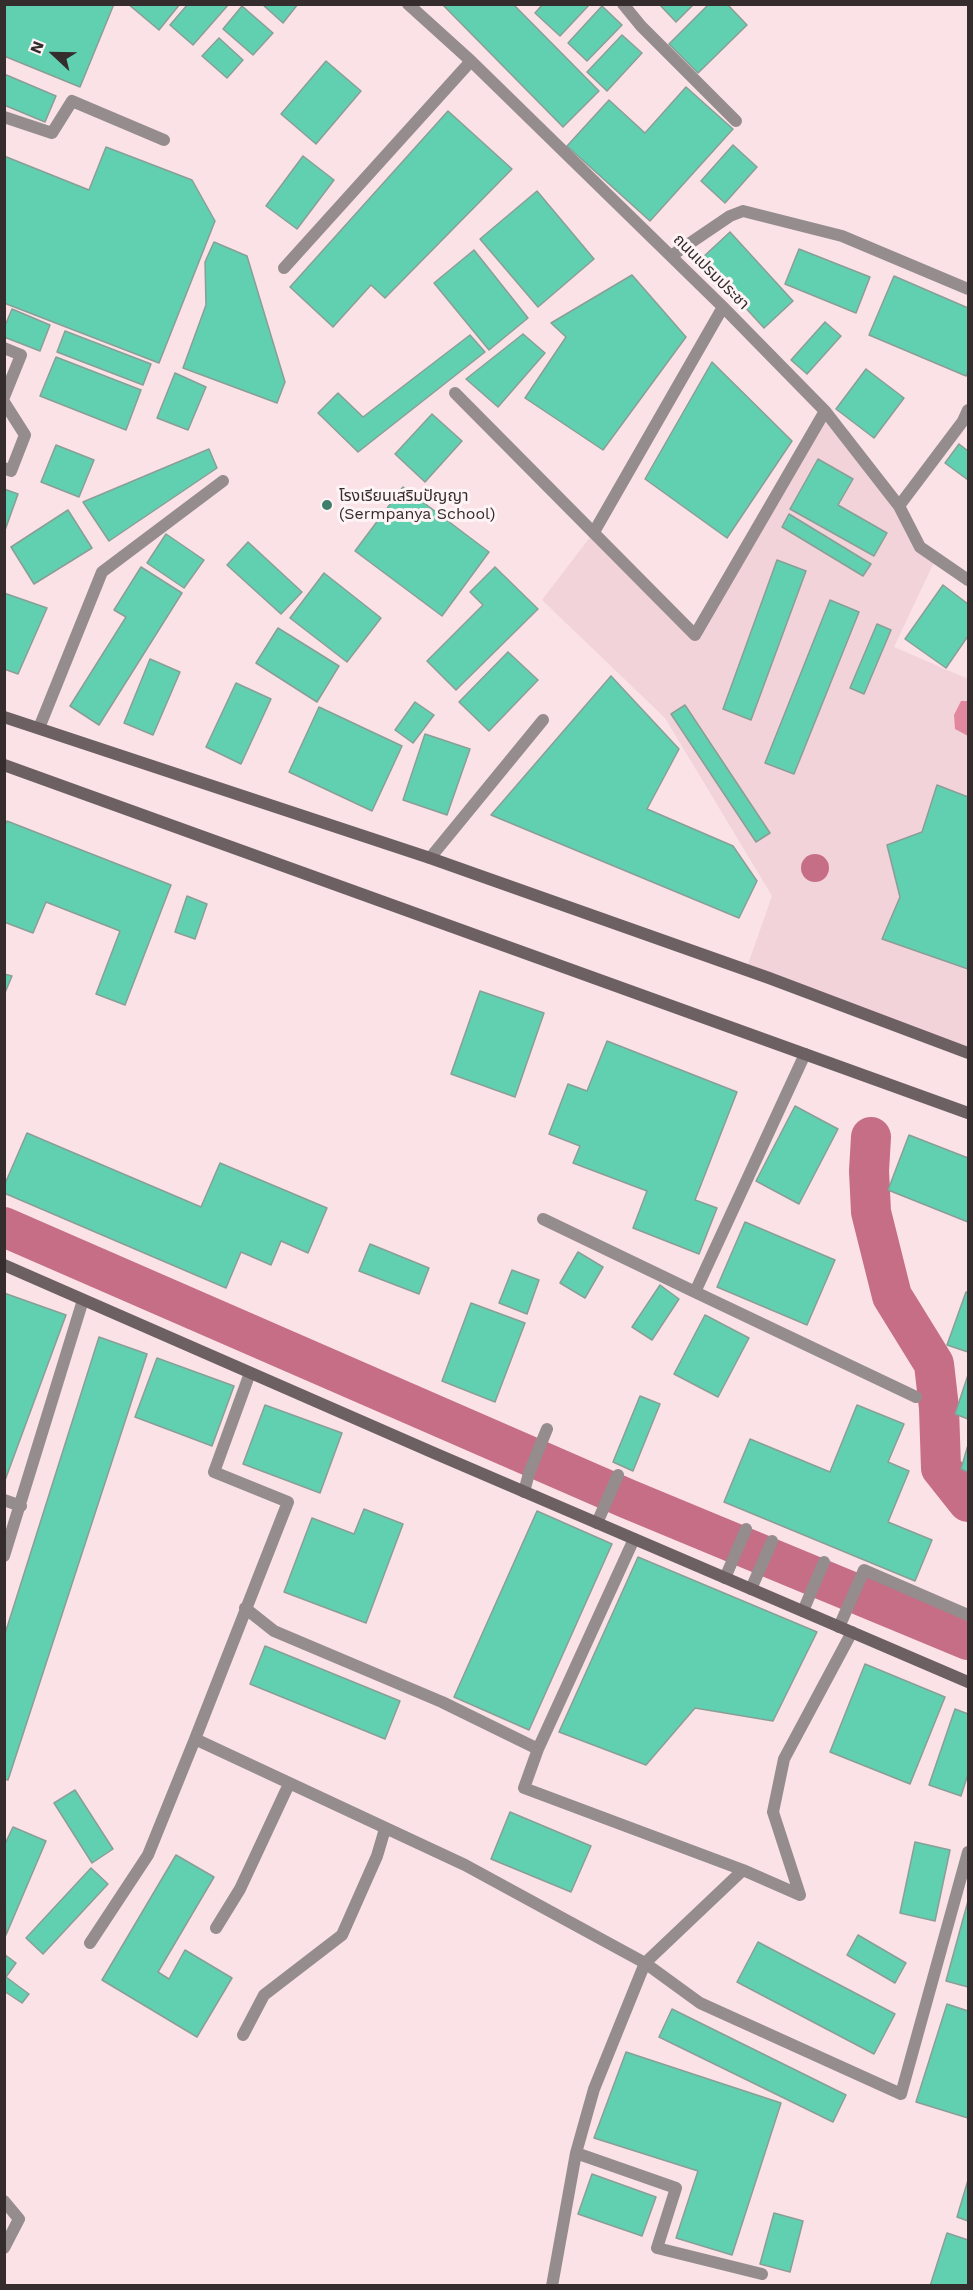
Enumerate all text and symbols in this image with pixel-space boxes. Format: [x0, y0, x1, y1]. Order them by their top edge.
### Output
north arrow [24, 24, 84, 84]
text: N [26, 38, 48, 56]
street label: ถนนเปรมประชา [669, 230, 753, 314]
place label: โรงเรียนเสริมปัญญา (Sermpanya School) [339, 486, 495, 524]
marker: โรงเรียนเสริมปัญญา (Sermpanya School) [320, 498, 334, 512]

